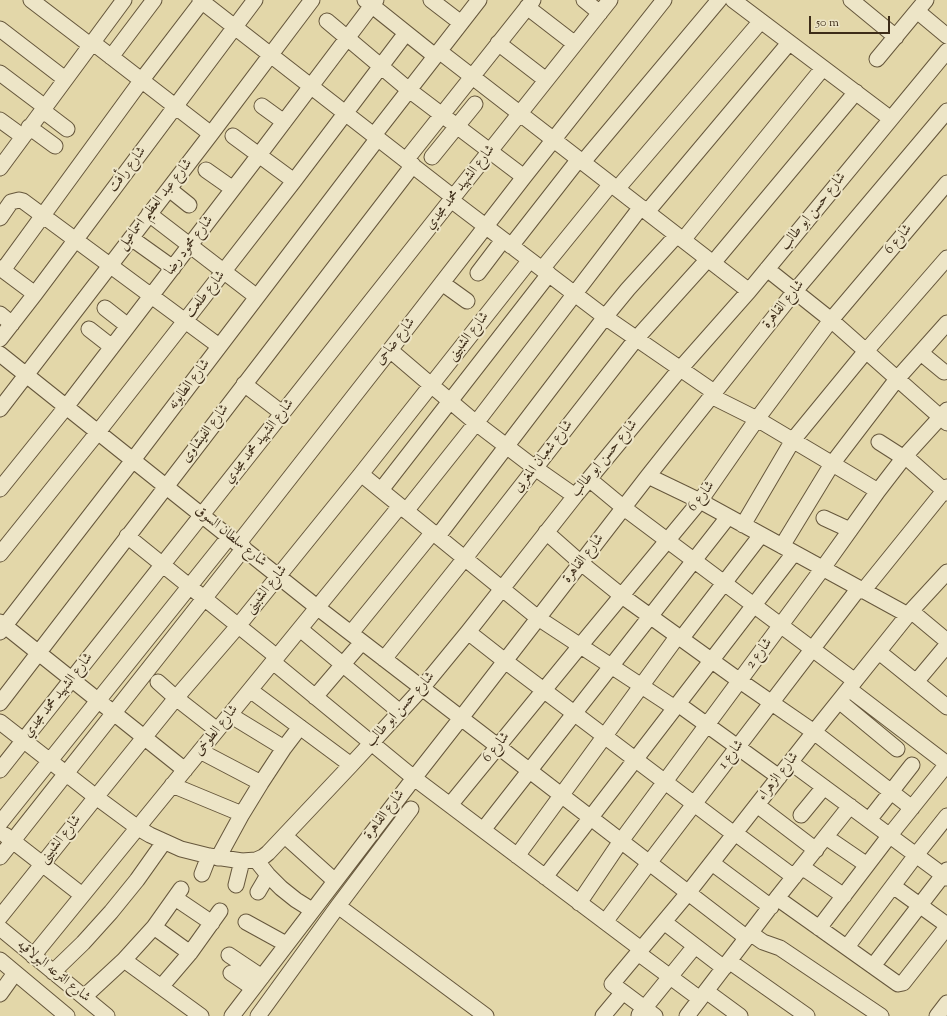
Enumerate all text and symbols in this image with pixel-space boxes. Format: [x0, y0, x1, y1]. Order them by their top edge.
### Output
scale bar [811, 8, 892, 34]
text: 50 m [816, 14, 839, 32]
street label: شارع الشهيد محمد مجدي [423, 142, 499, 234]
street label: شارع رأفت [105, 144, 151, 196]
street label: شارع عبد العظيم اسماعيل [115, 156, 197, 254]
street label: شارع حسن ابو طالب [777, 170, 851, 254]
street label: شارع محمود رضا [162, 213, 218, 279]
street label: شارع 6 [882, 221, 916, 259]
street label: شارع طلعت [182, 268, 230, 322]
street label: شارع القاهرة [759, 277, 809, 333]
street label: شارع الشبينى [445, 309, 493, 365]
street label: شارع ضاحى [372, 315, 420, 369]
street label: شارع الطابونه [165, 356, 215, 414]
street label: شارع الشهيد محمد مجدي [222, 396, 298, 488]
street label: شارع الفيشاوى [179, 401, 233, 467]
street label: شارع شعبان المغربى [510, 417, 578, 497]
street label: شارع حسن ابو طالب [568, 417, 642, 501]
street label: شارع 6 [685, 478, 719, 516]
street label: شارع سلطان السوق [191, 503, 269, 571]
street label: شارع القاهرة [560, 531, 608, 587]
street label: شارع الشبينى [242, 562, 292, 618]
street label: شارع 2 [743, 635, 777, 673]
street label: شارع الشهيد محمد مجدي [21, 650, 97, 742]
street label: شارع حسن ابو طالب [363, 669, 439, 751]
street label: شارع الطوخى [191, 702, 243, 760]
street label: شارع 6 [480, 729, 514, 767]
street label: شارع 1 [716, 737, 748, 773]
street label: شارع الزهراء [755, 749, 803, 805]
street label: شارع القاهرة [361, 787, 409, 843]
street label: شارع الشبينى [36, 812, 86, 868]
street label: شارع الترعه البولاقيه [13, 937, 93, 1007]

